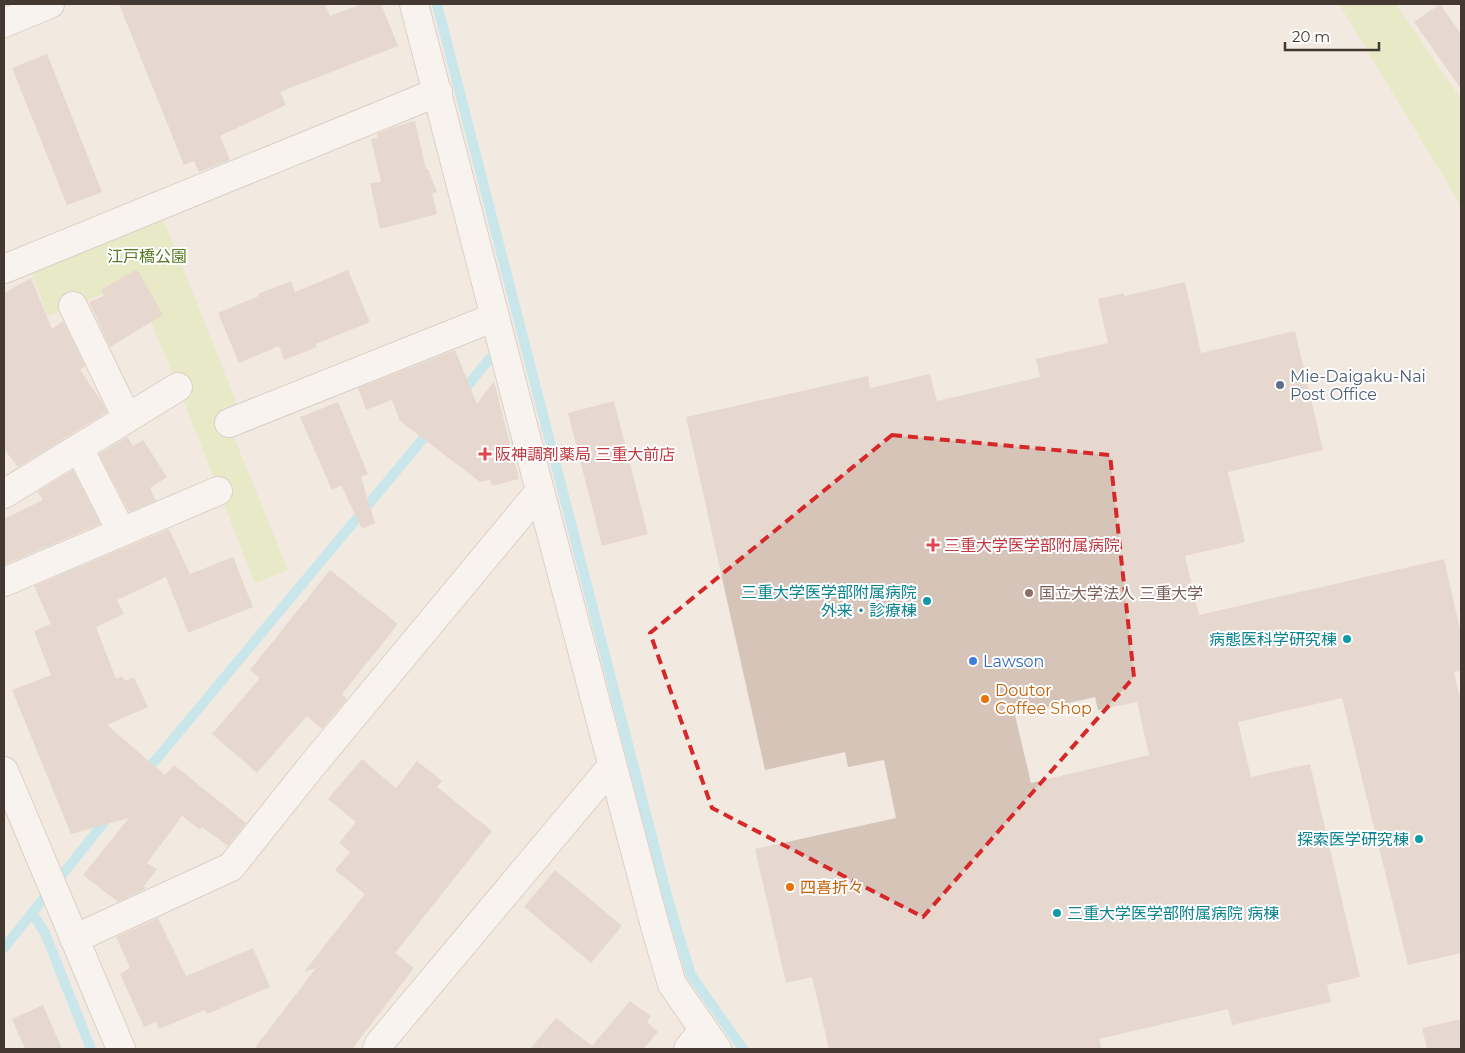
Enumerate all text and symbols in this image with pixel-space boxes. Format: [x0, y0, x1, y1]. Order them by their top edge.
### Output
scale bar [1285, 20, 1379, 52]
text: 20 m [1292, 27, 1330, 46]
park label: 江戸橋公園 [107, 247, 187, 266]
place label: Mie-Daigaku-Nai Post Office [1290, 367, 1426, 404]
marker: Mie-Daigaku-Nai Post Office [1274, 379, 1286, 391]
place label: 阪神調剤薬局 三重大前店 [495, 445, 675, 464]
marker: 阪神調剤薬局 三重大前店 [479, 448, 491, 460]
place label: 三重大学医学部附属病院 [944, 536, 1120, 555]
marker: 三重大学医学部附属病院 [926, 538, 940, 552]
place label: 三重大学医学部附属病院 外来・診療棟 [741, 583, 917, 620]
place label: 国立大学法人 三重大学 [1039, 584, 1203, 603]
marker: 国立大学法人 三重大学 [1023, 587, 1035, 599]
marker: 三重大学医学部附属病院 外来・診療棟 [921, 595, 933, 607]
place label: 病態医科学研究棟 [1209, 630, 1337, 649]
marker: 病態医科学研究棟 [1341, 633, 1353, 645]
place label: Lawson [983, 652, 1044, 671]
marker: Lawson [967, 655, 979, 667]
place label: Doutor Coffee Shop [995, 681, 1092, 718]
marker: Doutor Coffee Shop [979, 693, 991, 705]
place label: 探索医学研究棟 [1297, 830, 1409, 849]
marker: 探索医学研究棟 [1413, 833, 1425, 845]
place label: 四喜折々 [800, 878, 864, 897]
marker: 四喜折々 [784, 881, 796, 893]
place label: 三重大学医学部附属病院 病棟 [1067, 904, 1279, 923]
marker: 三重大学医学部附属病院 病棟 [1051, 907, 1063, 919]

